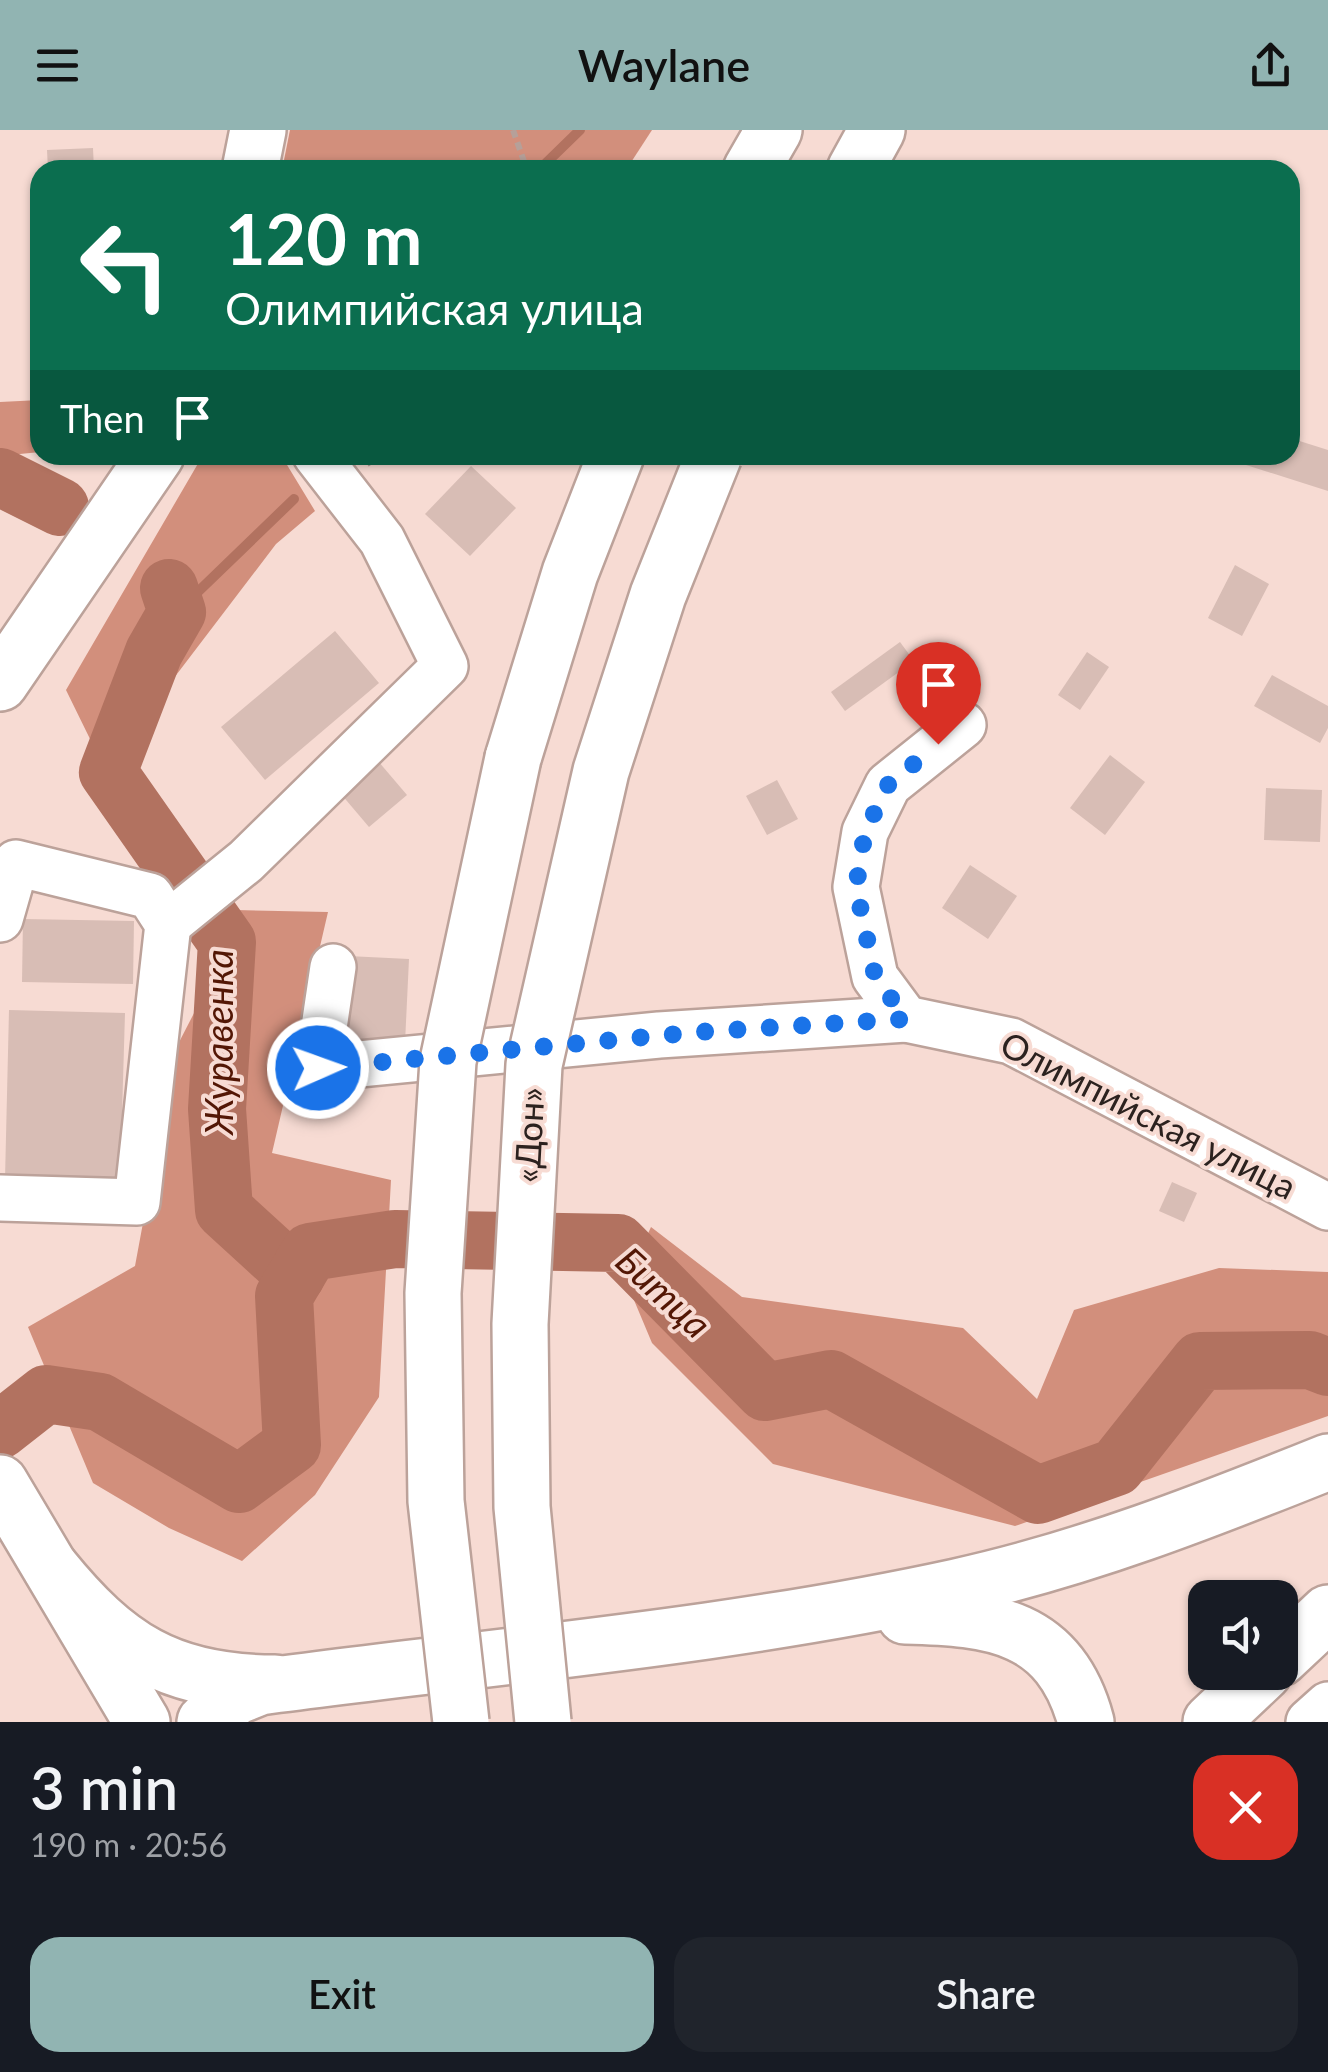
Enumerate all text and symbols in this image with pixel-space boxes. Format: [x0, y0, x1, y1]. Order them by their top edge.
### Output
icon: menu [30, 38, 85, 93]
text: Waylane [578, 38, 750, 92]
icon: share [1243, 38, 1298, 93]
text: 120 m [225, 196, 422, 280]
icon: left [60, 200, 190, 330]
text: Олимпийская улица [225, 281, 644, 335]
icon: arrive [165, 390, 220, 445]
text: Then [60, 395, 145, 441]
pin [896, 642, 981, 745]
icon: arrive [911, 657, 966, 712]
water label: Журавенка [195, 949, 241, 1137]
position arrow [266, 1016, 370, 1120]
street label: Олимпийская улица [994, 1022, 1304, 1207]
street label: «Дон» [505, 1086, 551, 1184]
water label: Битца [608, 1236, 721, 1347]
map controls [1188, 1580, 1298, 1690]
button: sound [1188, 1580, 1298, 1690]
text: 3 min [30, 1751, 178, 1823]
button: close [1193, 1755, 1298, 1860]
text: 190 m · 20:56 [30, 1825, 227, 1864]
button: Exit [30, 1937, 654, 2052]
button: Share [674, 1937, 1298, 2052]

